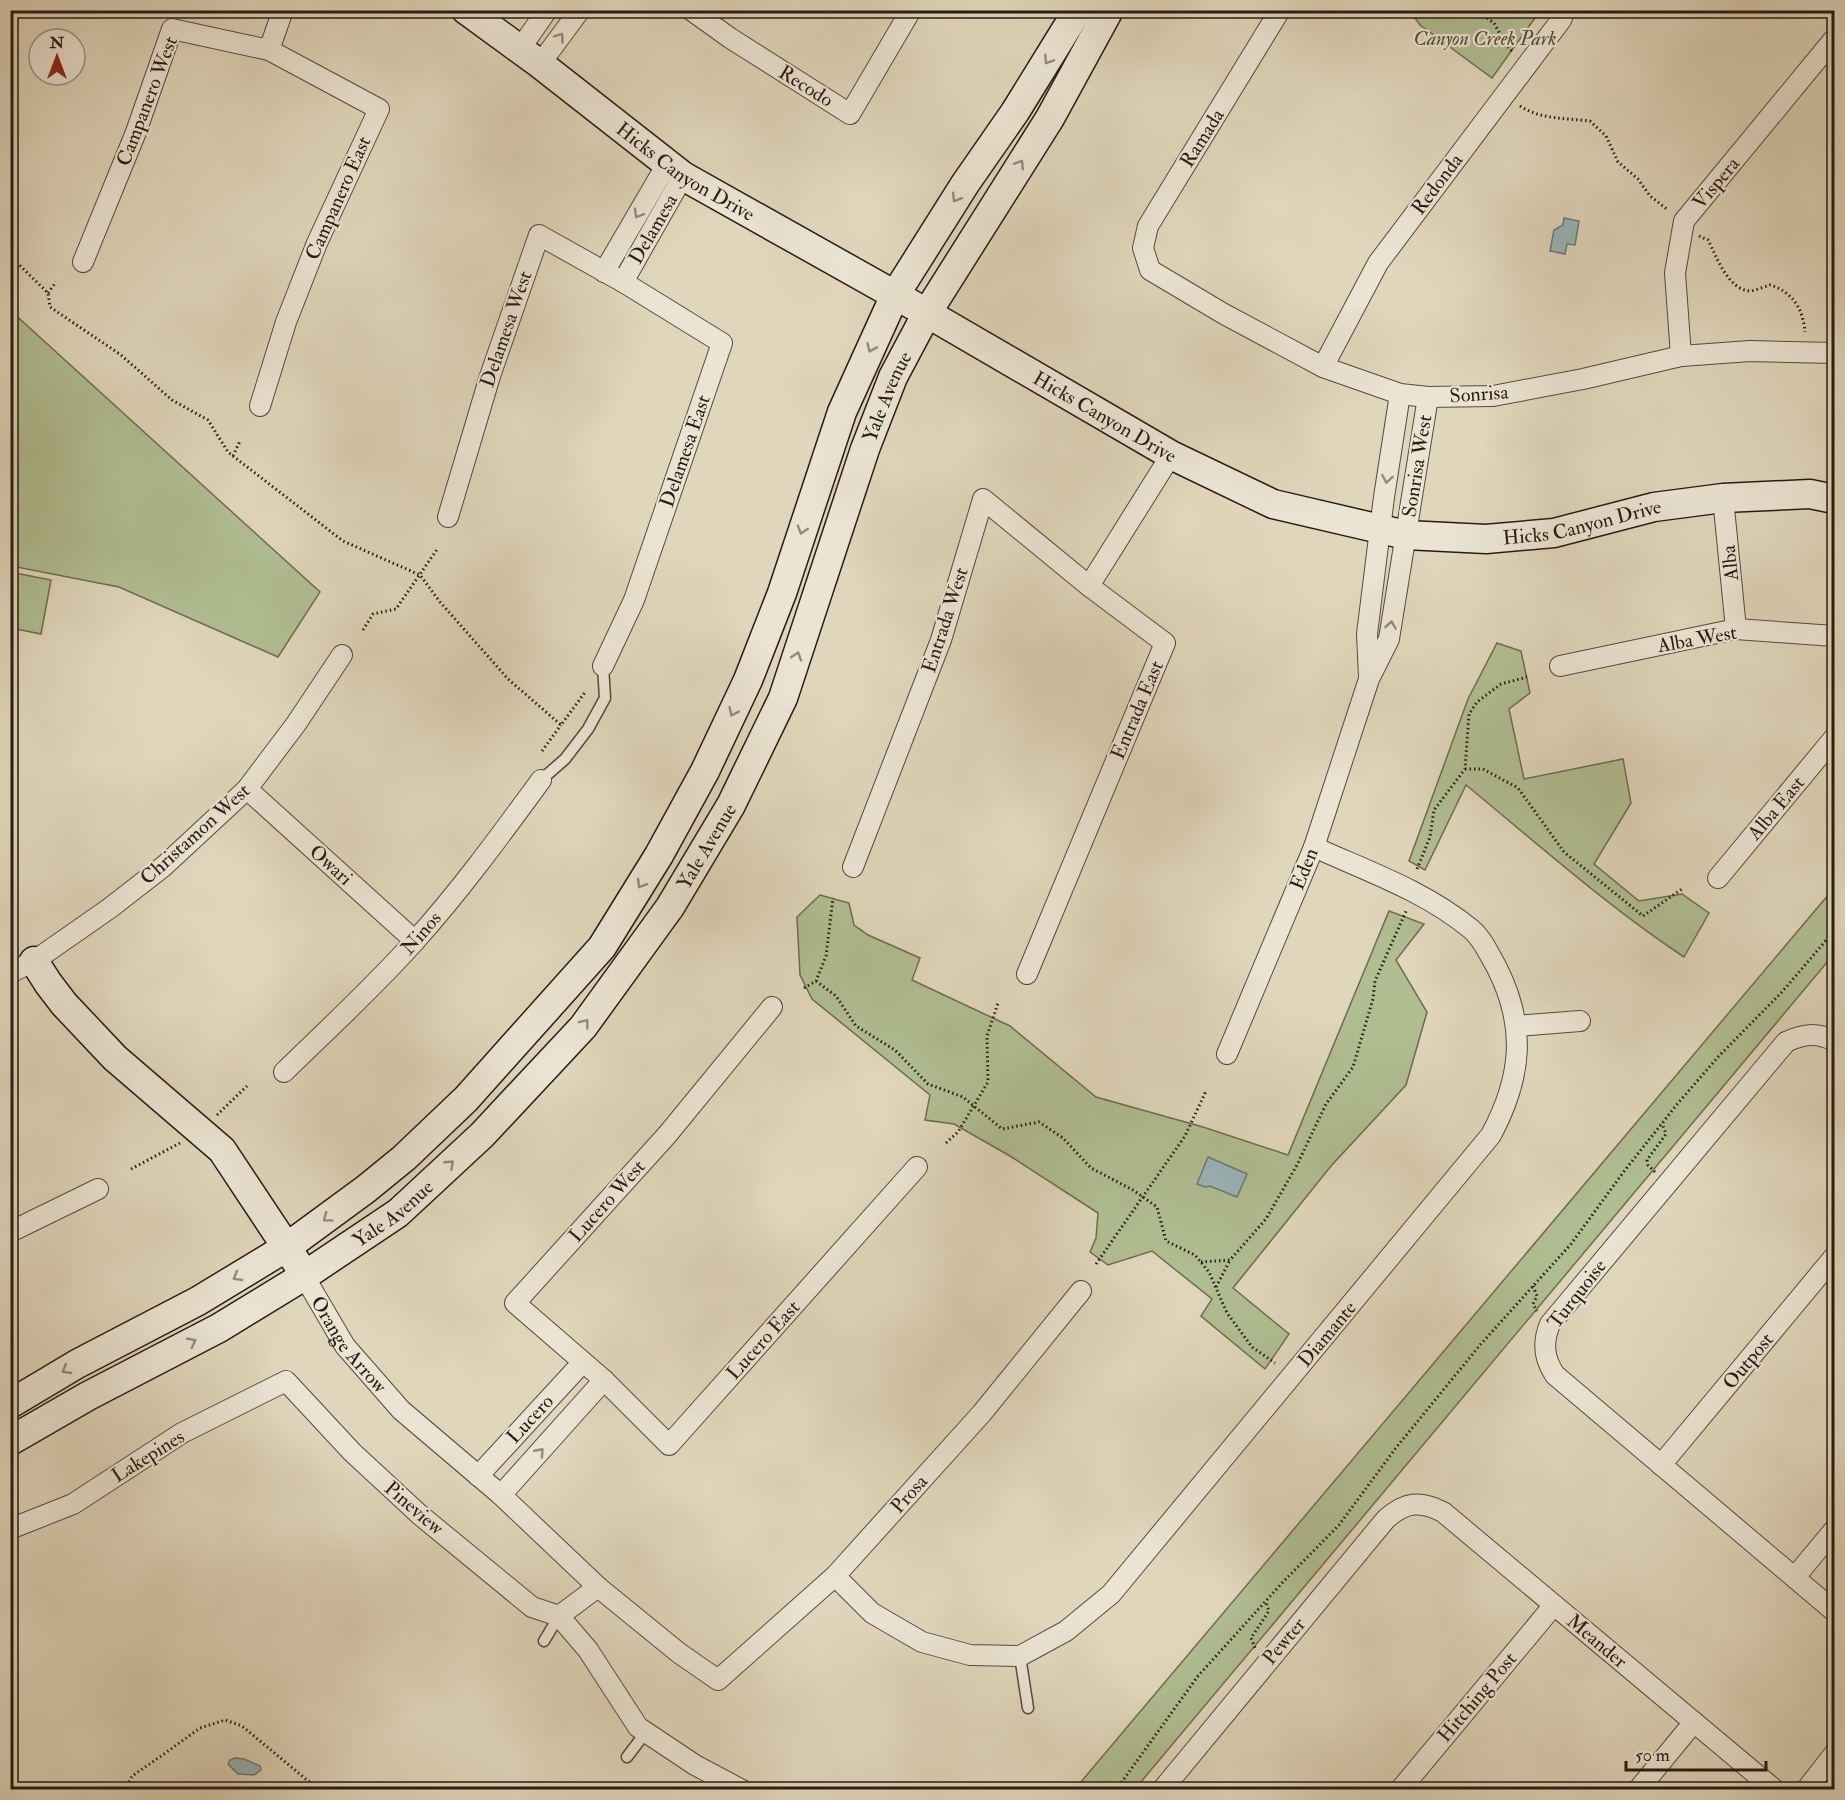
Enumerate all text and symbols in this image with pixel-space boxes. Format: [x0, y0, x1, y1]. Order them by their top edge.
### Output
park label: Canyon Creek Park [1413, 26, 1557, 51]
north arrow [27, 27, 87, 87]
street label: Campanero West [111, 32, 184, 170]
text: N [49, 33, 65, 53]
one-way arrow [553, 33, 564, 44]
one-way arrow [1044, 54, 1055, 65]
street label: Recodo [774, 60, 838, 112]
street label: Ramada [1174, 103, 1230, 172]
street label: Hicks Canyon Drive [611, 116, 759, 226]
street label: Campanero East [300, 132, 377, 264]
street label: Redonda [1406, 148, 1469, 220]
street label: Vispera [1687, 151, 1746, 215]
one-way arrow [1013, 159, 1024, 170]
street label: Delamesa [623, 189, 683, 269]
one-way arrow [952, 192, 964, 202]
one-way arrow [634, 208, 645, 218]
street label: Delamesa West [474, 267, 538, 390]
one-way arrow [866, 342, 878, 353]
street label: Yale Avenue [857, 347, 917, 445]
street label: Hicks Canyon Drive [1029, 365, 1180, 468]
street label: Sonrisa [1449, 379, 1510, 409]
street label: Delamesa East [654, 391, 716, 510]
street label: Sonrisa West [1397, 412, 1438, 519]
one-way arrow [1381, 473, 1394, 483]
street label: Hicks Canyon Drive [1502, 494, 1663, 550]
one-way arrow [797, 524, 809, 535]
street label: Alba [1716, 543, 1744, 583]
street label: Entrada West [916, 564, 974, 676]
street label: Alba West [1654, 620, 1739, 658]
one-way arrow [1384, 621, 1397, 631]
one-way arrow [789, 651, 802, 662]
street label: Entrada East [1105, 656, 1169, 763]
one-way arrow [728, 706, 740, 717]
street label: Alba East [1741, 770, 1810, 846]
street label: Christamon West [135, 778, 256, 890]
street label: Yale Avenue [671, 799, 742, 894]
street label: Owari [304, 839, 358, 891]
street label: Eden [1284, 844, 1324, 894]
one-way arrow [636, 878, 648, 888]
street label: Ninos [395, 906, 447, 960]
one-way arrow [577, 1019, 588, 1030]
street label: Lucero West [563, 1154, 651, 1248]
one-way arrow [443, 1161, 454, 1172]
street label: Yale Avenue [348, 1174, 438, 1253]
one-way arrow [322, 1211, 333, 1222]
street label: Turquoise [1542, 1254, 1612, 1334]
one-way arrow [233, 1270, 243, 1282]
street label: Orange Arrow [306, 1291, 393, 1398]
street label: Lucero East [721, 1295, 806, 1385]
street label: Diamante [1292, 1296, 1362, 1372]
street label: Outpost [1717, 1327, 1780, 1395]
one-way arrow [185, 1338, 196, 1350]
one-way arrow [62, 1363, 72, 1375]
street label: Lucero [501, 1389, 559, 1449]
street label: Lakepines [107, 1424, 190, 1489]
one-way arrow [533, 1448, 544, 1459]
street label: Prosa [885, 1469, 933, 1519]
street label: Pineview [379, 1476, 449, 1541]
street label: Meander [1562, 1608, 1633, 1674]
street label: Pewter [1257, 1612, 1311, 1670]
street label: Hitching Post [1432, 1646, 1522, 1747]
scale bar [1626, 1734, 1766, 1772]
text: 50 m [1635, 1744, 1670, 1767]

